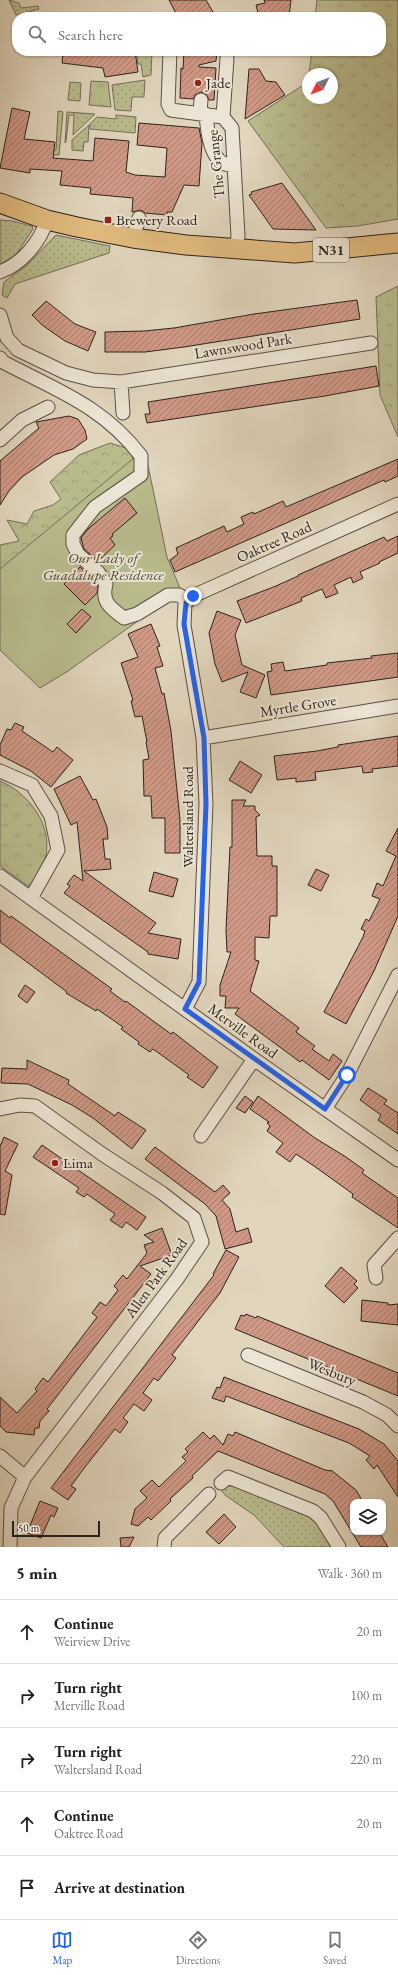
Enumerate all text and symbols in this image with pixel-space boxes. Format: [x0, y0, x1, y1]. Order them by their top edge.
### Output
search box [12, 12, 386, 56]
icon: search [26, 23, 48, 45]
text: Search here [58, 25, 123, 44]
north arrow [302, 68, 338, 104]
place label: Jade [204, 73, 231, 92]
marker: Jade [193, 78, 203, 88]
street label: The Grange [202, 129, 229, 199]
place label: Brewery Road [116, 210, 198, 229]
marker: Brewery Road [103, 215, 113, 225]
road number: N31 [313, 238, 349, 262]
street label: Lawnswood Park [193, 328, 294, 363]
street label: Oaktree Road [233, 516, 315, 567]
park label: Our Lady of Guadalupe Residence [43, 548, 164, 584]
route end [184, 587, 202, 605]
street label: Myrtle Grove [258, 690, 337, 721]
street label: Waltersland Road [178, 766, 197, 868]
street label: Merville Road [205, 999, 282, 1063]
route start [338, 1066, 356, 1084]
place label: Lima [63, 1153, 93, 1172]
marker: Lima [50, 1158, 60, 1168]
street label: Allen Park Road [120, 1234, 191, 1322]
street label: Wesbury [305, 1353, 359, 1390]
map controls [350, 1499, 386, 1535]
button: layers [350, 1499, 386, 1535]
scale bar [12, 1519, 100, 1538]
text: 50 m [18, 1521, 39, 1535]
text: 5 min [16, 1562, 57, 1584]
text: Walk · 360 m [318, 1565, 382, 1582]
text: Continue [54, 1614, 114, 1633]
icon: ahead [16, 1621, 38, 1643]
text: 20 m [357, 1623, 382, 1640]
text: Weirview Drive [54, 1633, 130, 1650]
text: Turn right [54, 1678, 122, 1697]
icon: right [16, 1685, 38, 1707]
text: 100 m [351, 1687, 382, 1704]
text: Merville Road [54, 1697, 125, 1714]
text: Turn right [54, 1742, 122, 1761]
icon: right [16, 1749, 38, 1771]
text: 220 m [351, 1751, 382, 1768]
text: Waltersland Road [54, 1761, 142, 1778]
text: Continue [54, 1806, 114, 1825]
icon: ahead [16, 1813, 38, 1835]
text: 20 m [357, 1815, 382, 1832]
text: Oaktree Road [54, 1825, 123, 1842]
icon: arrive [16, 1877, 38, 1899]
text: Arrive at destination [54, 1878, 185, 1897]
tab: Map [51, 1929, 73, 1967]
tab: Directions [176, 1929, 220, 1967]
tab: Saved [323, 1929, 347, 1967]

